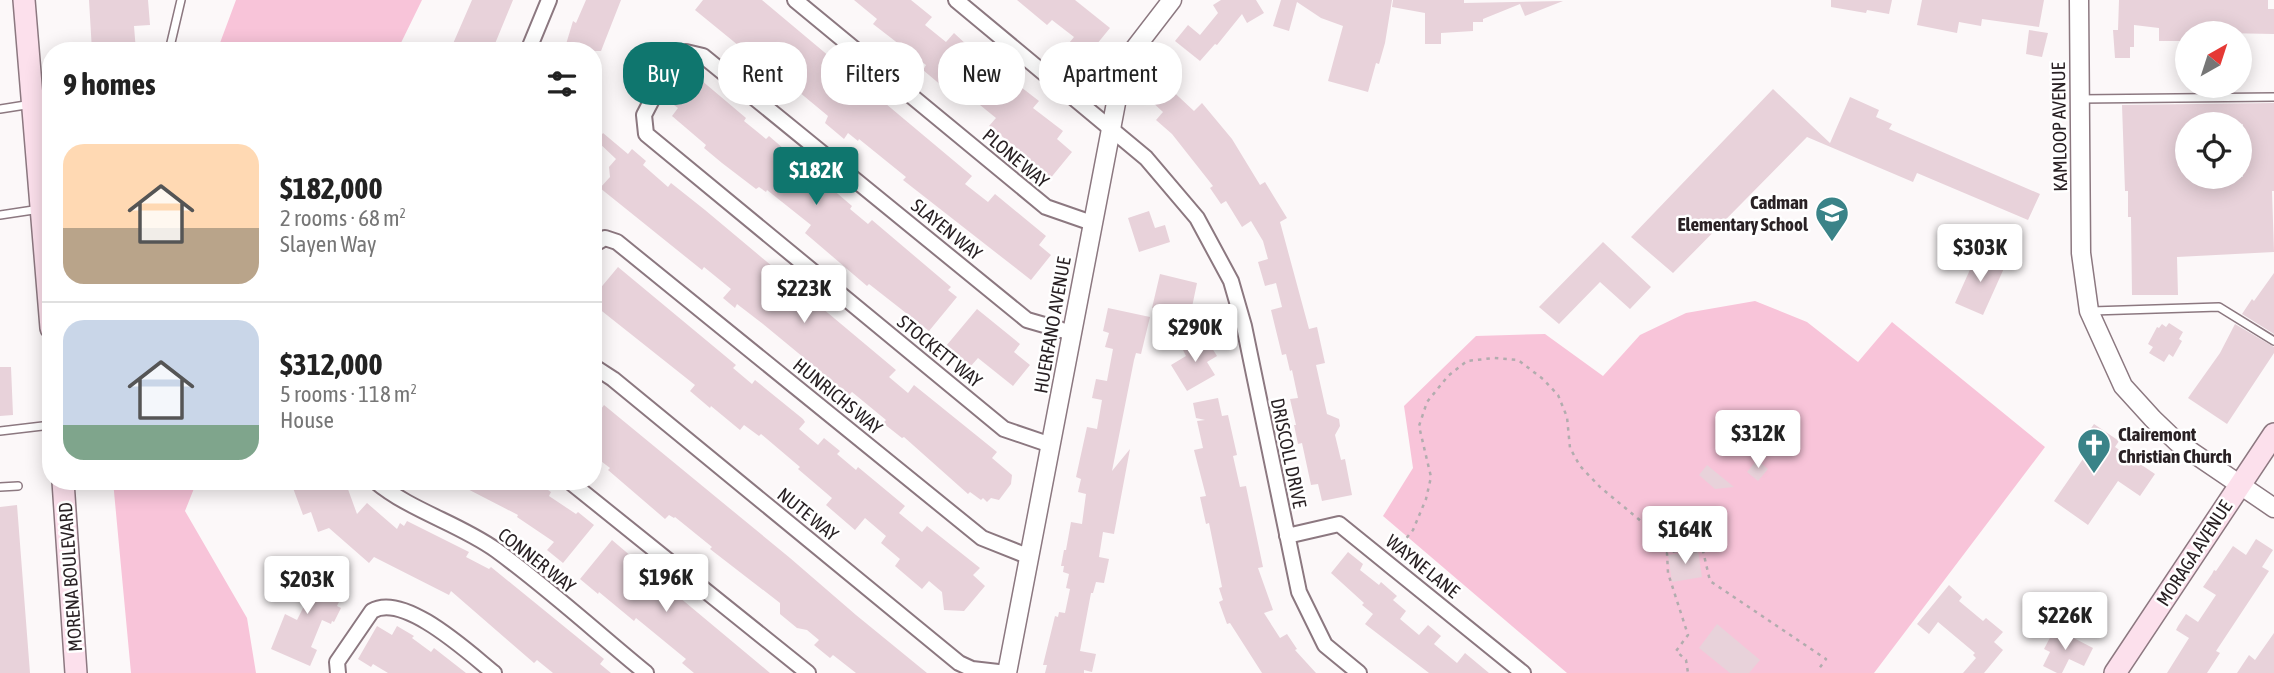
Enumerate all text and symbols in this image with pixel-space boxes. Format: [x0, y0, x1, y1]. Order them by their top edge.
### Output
north arrow [2175, 21, 2252, 98]
map controls [2175, 21, 2252, 189]
chip: Buy [623, 42, 704, 105]
chip: Rent [718, 42, 807, 105]
chip: Filters [821, 42, 924, 105]
chip: New [938, 42, 1025, 105]
chip: Apartment [1039, 42, 1182, 105]
street label: KAMLOOP AVENUE [2047, 62, 2071, 192]
icon: filters [543, 65, 581, 103]
text: 9 homes [63, 67, 156, 101]
button: locate [2175, 112, 2252, 189]
street label: PLONE WAY [978, 124, 1054, 192]
pin: $182K [767, 148, 865, 207]
text: $182K [789, 157, 843, 183]
text: $182,000 [280, 171, 383, 205]
icon: home [119, 172, 203, 256]
place label: Cadman Elementary School [1677, 191, 1809, 235]
street label: SLAYEN WAY [907, 194, 987, 264]
school or university icon: Cadman Elementary School [1813, 194, 1851, 243]
text: 2 rooms · 68 m² [280, 205, 406, 231]
pin: $303K [1931, 224, 2029, 284]
text: Slayen Way [280, 231, 377, 257]
text: $303K [1953, 234, 2007, 260]
street label: HUERFANO AVENUE [1029, 255, 1075, 395]
pin: $223K [755, 266, 853, 325]
text: $223K [777, 275, 831, 301]
pin: $290K [1146, 304, 1244, 364]
street label: STOCKETT WAY [893, 310, 987, 392]
text: $290K [1168, 314, 1222, 340]
text: $312,000 [280, 347, 383, 381]
icon: home [119, 348, 203, 432]
street label: HUNRICHS WAY [789, 353, 887, 439]
text: 5 rooms · 118 m² [280, 381, 417, 407]
street label: DRISCOLL DRIVE [1267, 396, 1311, 510]
text: House [280, 407, 334, 433]
pin: $312K [1709, 410, 1807, 470]
text: $312K [1731, 420, 1785, 446]
place label: Clairemont Christian Church [2118, 423, 2232, 467]
church icon: Clairemont Christian Church [2075, 426, 2113, 475]
street label: NUTE WAY [773, 483, 843, 545]
street label: MORAGA AVENUE [2152, 496, 2236, 610]
street label: MORENA BOULEVARD [54, 502, 86, 652]
pin: $164K [1636, 506, 1734, 566]
text: $164K [1658, 516, 1712, 542]
street label: CONNER WAY [494, 523, 580, 597]
street label: WAYNE LANE [1382, 530, 1464, 602]
pin: $196K [617, 554, 715, 614]
pin: $203K [258, 556, 356, 616]
text: $196K [639, 564, 693, 590]
text: $203K [280, 566, 334, 592]
pin: $226K [2016, 592, 2114, 652]
text: $226K [2038, 602, 2092, 628]

